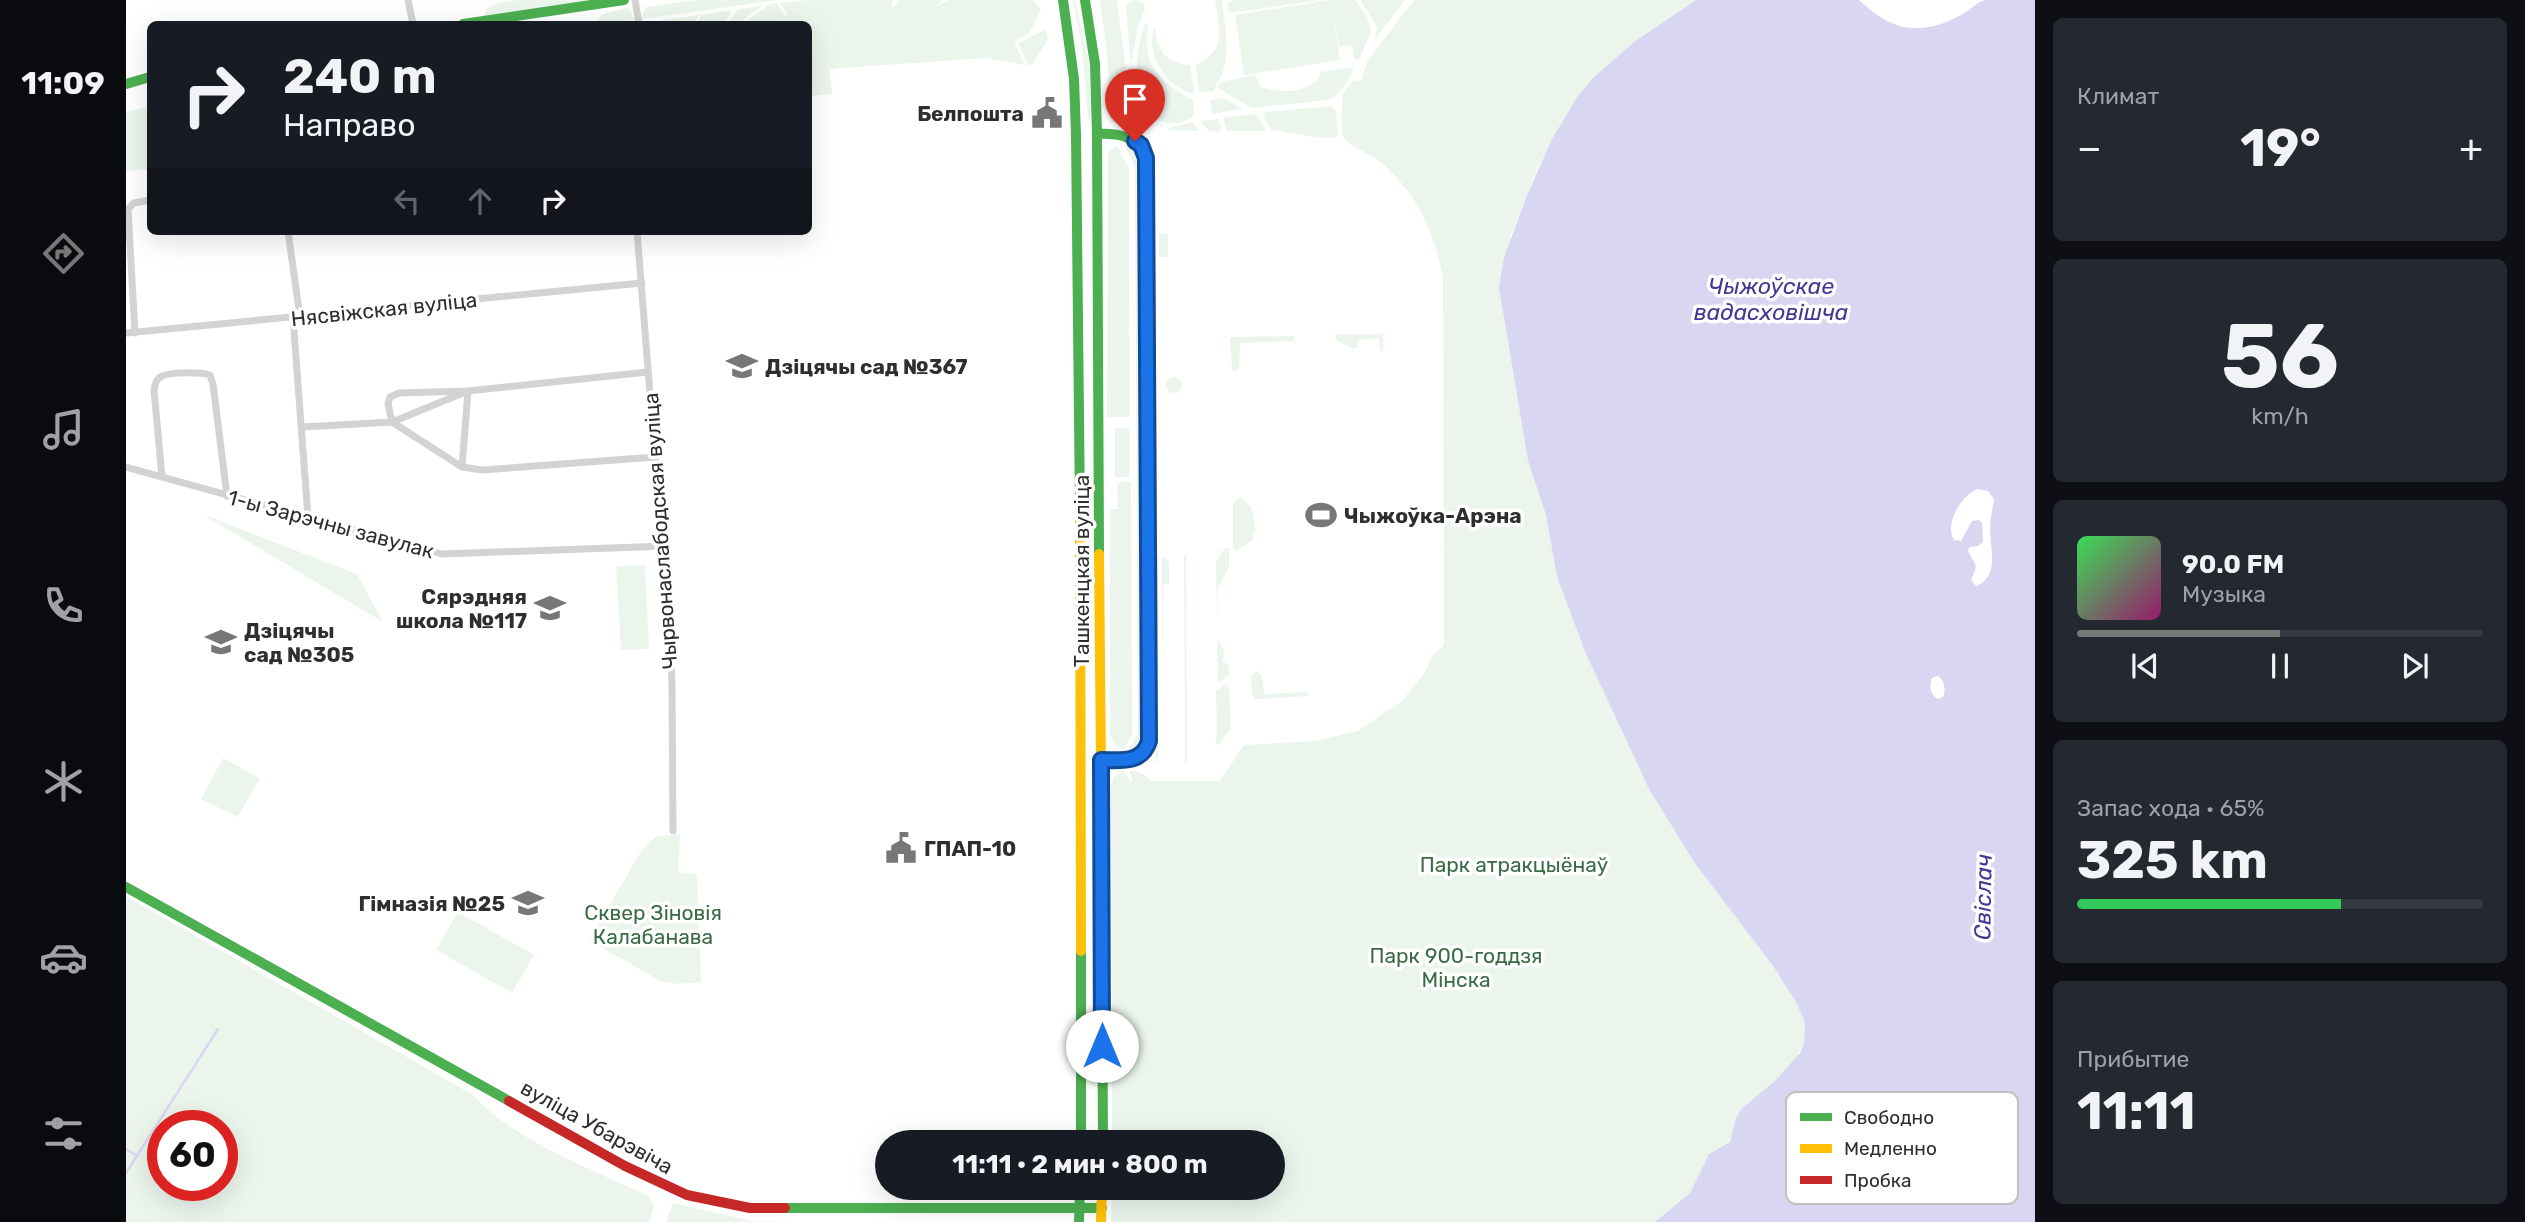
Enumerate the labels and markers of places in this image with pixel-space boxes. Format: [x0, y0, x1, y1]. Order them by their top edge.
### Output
pin [1105, 69, 1165, 141]
public building icon: Белпошта [1030, 96, 1064, 130]
place label: Белпошта [917, 101, 1024, 126]
school or university icon: Дзіцячы сад №367 [725, 349, 759, 383]
place label: Дзіцячы сад №367 [765, 354, 968, 379]
sports icon: Чыжоўка-Арэна [1304, 498, 1338, 532]
place label: Чыжоўка-Арэна [1344, 503, 1522, 528]
place label: Сярэдняя школа №117 [396, 584, 527, 633]
school or university icon: Сярэдняя школа №117 [533, 591, 567, 625]
place label: Дзіцячы сад №305 [244, 618, 354, 667]
school or university icon: Дзіцячы сад №305 [204, 625, 238, 659]
public building icon: ГПАП-10 [884, 831, 918, 865]
place label: ГПАП-10 [924, 836, 1016, 861]
school or university icon: Гімназія №25 [511, 886, 545, 920]
place label: Гімназія №25 [358, 891, 505, 916]

